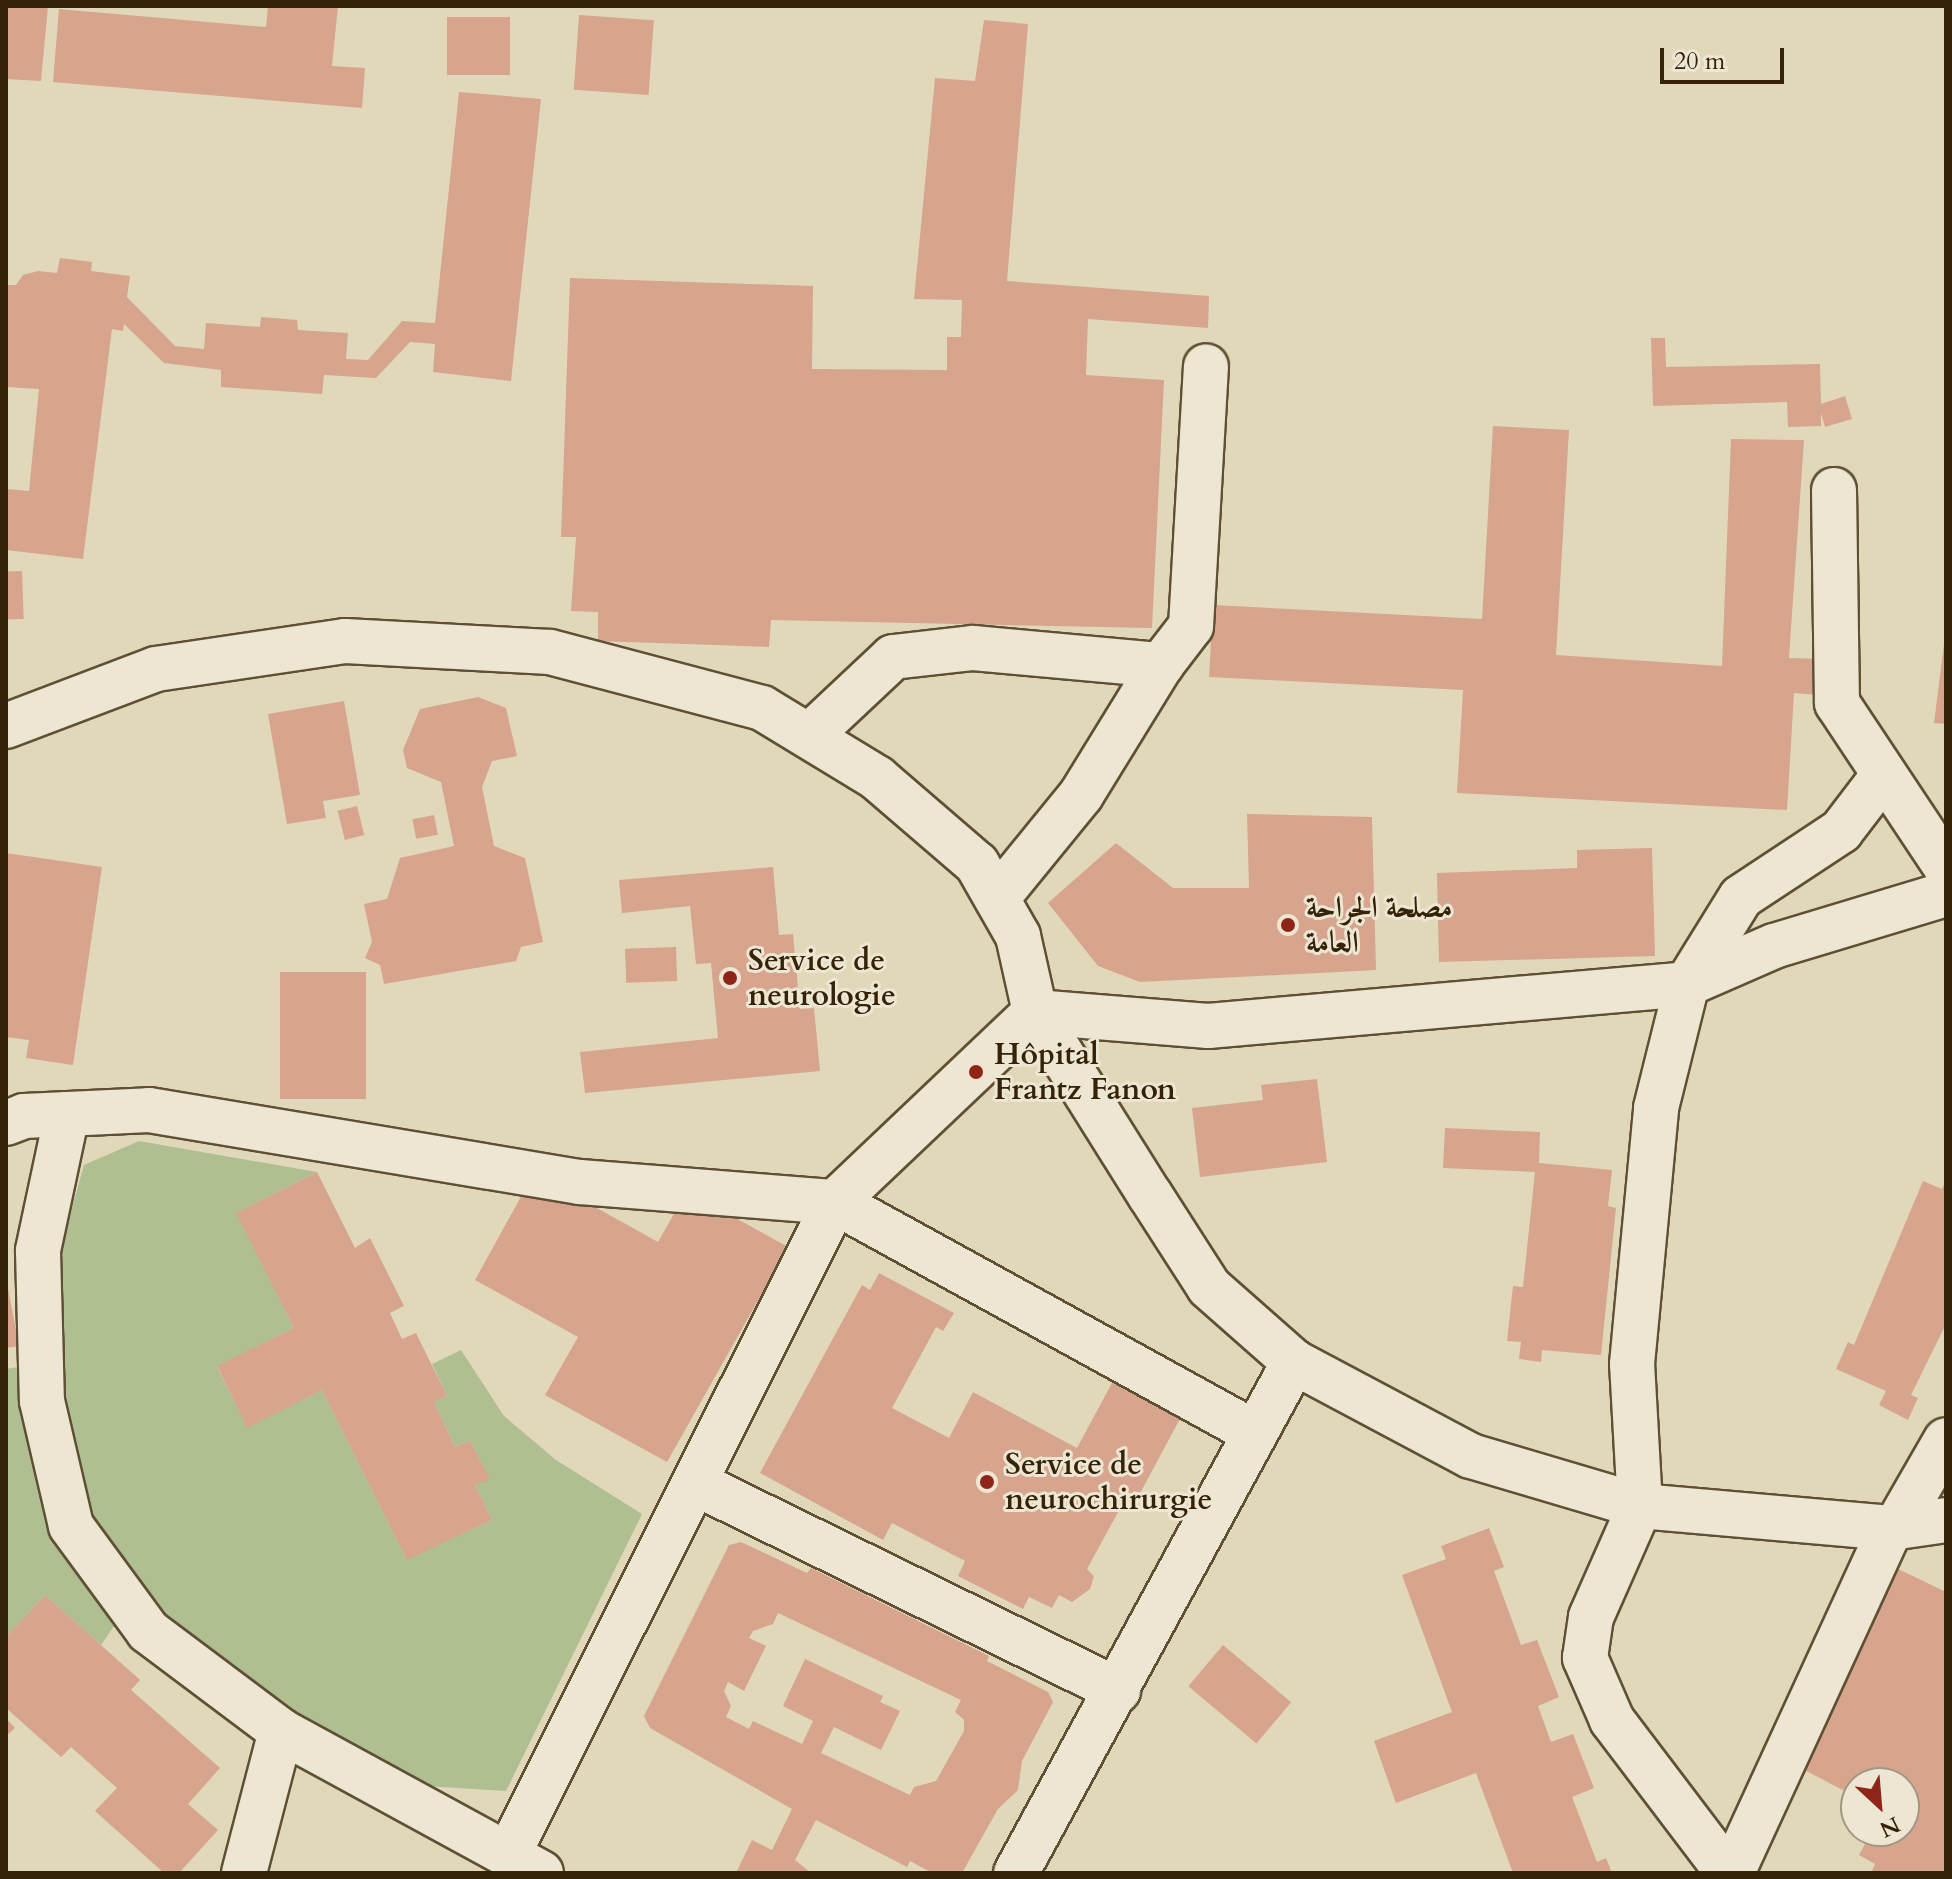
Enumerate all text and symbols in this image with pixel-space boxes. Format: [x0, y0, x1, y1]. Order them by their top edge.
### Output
scale bar [1664, 32, 1788, 82]
text: 20 m [1674, 45, 1725, 78]
place label: مصلحة الجراحة العامة [1306, 890, 1452, 960]
marker: مصلحة الجراحة العامة [1277, 914, 1299, 936]
place label: Service de neurologie [748, 943, 896, 1014]
marker: Service de neurologie [719, 967, 741, 989]
place label: Hôpital Frantz Fanon [994, 1037, 1176, 1108]
marker: Hôpital Frantz Fanon [965, 1061, 987, 1083]
place label: Service de neurochirurgie [1005, 1447, 1212, 1518]
marker: Service de neurochirurgie [976, 1471, 998, 1493]
north arrow [1840, 1767, 1920, 1847]
text: N [1874, 1809, 1905, 1844]

